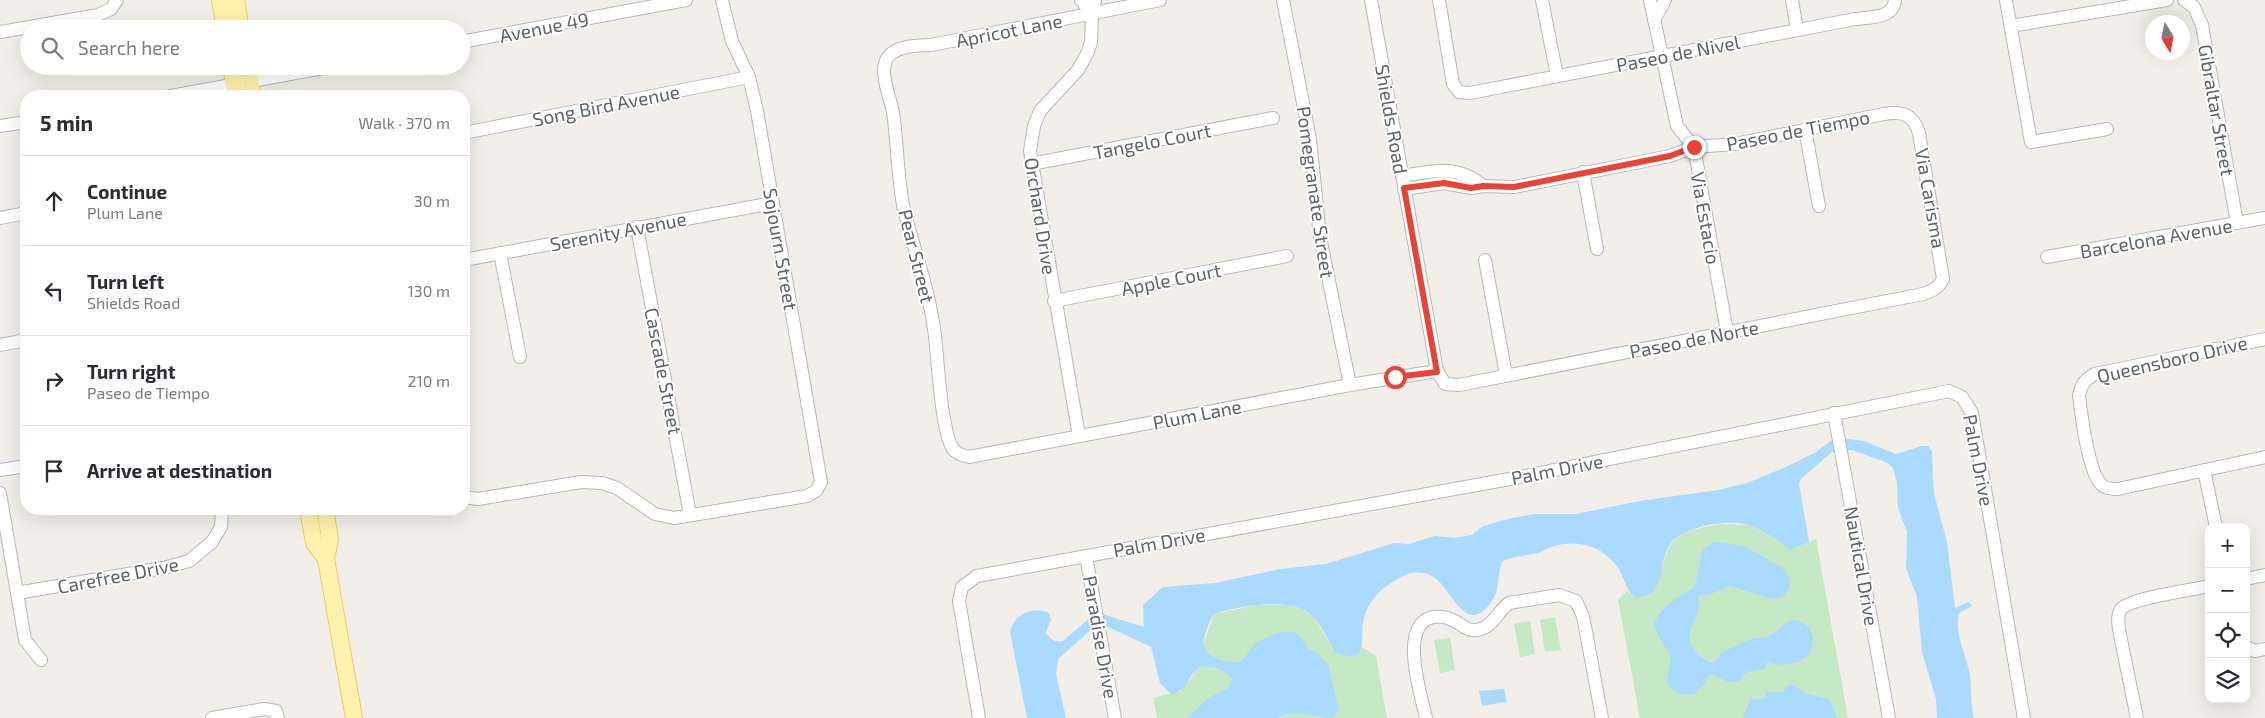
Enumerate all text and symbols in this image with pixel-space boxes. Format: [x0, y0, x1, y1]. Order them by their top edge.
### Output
street label: Avenue 49 [497, 7, 591, 47]
street label: Apricot Lane [954, 8, 1064, 52]
north arrow [2145, 15, 2190, 60]
search box [20, 20, 470, 75]
street label: Paseo de Nivel [1614, 30, 1742, 76]
icon: search [38, 34, 66, 62]
text: Search here [78, 36, 180, 59]
street label: Gibraltar Street [2194, 43, 2240, 177]
street label: Shields Road [1371, 62, 1413, 176]
street label: Song Bird Avenue [530, 79, 682, 131]
street label: Pomegranate Street [1293, 105, 1339, 279]
street label: Paseo de Tiempo [1724, 105, 1872, 155]
text: 5 min [40, 110, 93, 135]
text: Walk · 370 m [358, 113, 450, 132]
street label: Tangelo Court [1091, 118, 1213, 164]
route end [1683, 136, 1706, 159]
street label: Via Carisma [1911, 146, 1951, 250]
street label: Orchard Drive [1020, 156, 1062, 276]
street label: Via Estacio [1687, 170, 1725, 266]
text: Continue [87, 180, 167, 203]
street label: Sojourn Street [759, 186, 803, 312]
icon: ahead [40, 187, 68, 215]
text: 30 m [414, 191, 450, 210]
text: Plum Lane [87, 203, 163, 222]
street label: Serenity Avenue [548, 206, 688, 256]
street label: Pear Street [894, 207, 940, 305]
street label: Barcelona Avenue [2078, 213, 2234, 263]
street label: Apple Court [1119, 258, 1223, 300]
text: Turn left [87, 270, 164, 293]
icon: left [40, 277, 68, 305]
text: 130 m [408, 281, 450, 300]
text: Shields Road [87, 293, 180, 312]
street label: Cascade Street [640, 306, 688, 436]
street label: Paseo de Norte [1627, 315, 1761, 363]
street label: Queensboro Drive [2094, 330, 2250, 388]
text: Turn right [87, 360, 175, 383]
route start [1384, 366, 1407, 389]
icon: right [40, 367, 68, 395]
text: 210 m [407, 371, 450, 390]
text: Paseo de Tiempo [87, 383, 210, 402]
street label: Plum Lane [1151, 394, 1243, 434]
street label: Palm Drive [1959, 412, 1999, 508]
street label: Palm Drive [1509, 449, 1605, 489]
icon: arrive [40, 457, 68, 485]
text: Arrive at destination [87, 459, 272, 482]
street label: Nautical Drive [1840, 504, 1884, 628]
street label: Palm Drive [1111, 523, 1207, 561]
map controls [2205, 523, 2250, 703]
button: + [2205, 523, 2250, 568]
street label: Carefree Drive [55, 552, 181, 598]
button: − [2205, 568, 2250, 613]
street label: Paradise Drive [1079, 574, 1123, 700]
button: locate [2205, 613, 2250, 658]
button: layers [2205, 658, 2250, 703]

